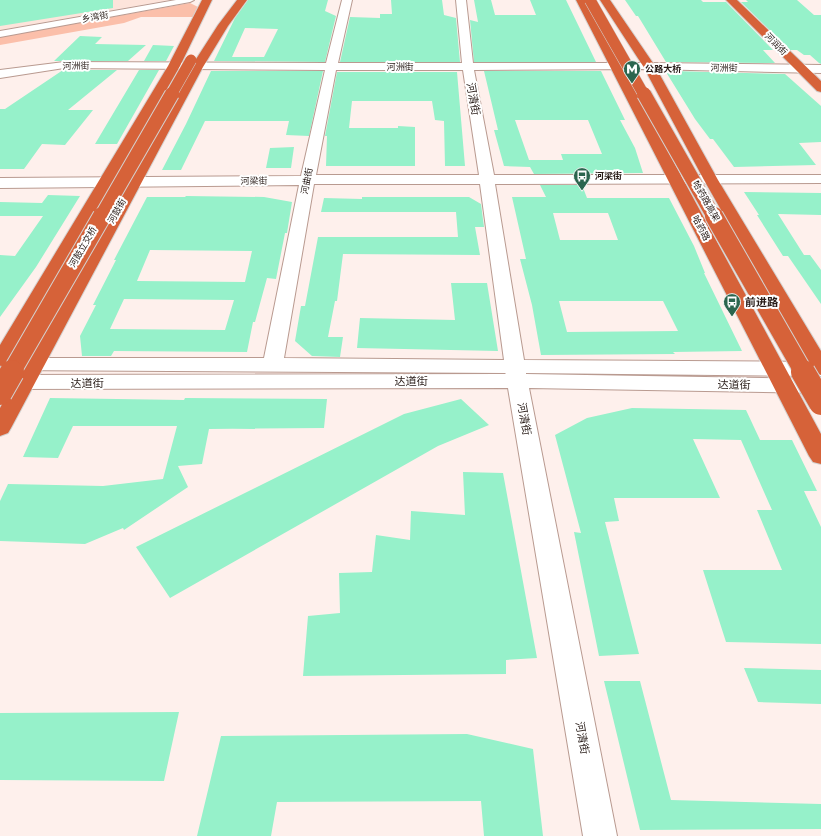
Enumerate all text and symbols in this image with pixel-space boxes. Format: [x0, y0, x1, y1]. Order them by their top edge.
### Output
street label: 乡湾街 [81, 10, 109, 24]
street label: 河润街 [763, 31, 789, 57]
metro station icon: 公路大桥 [622, 59, 642, 84]
street label: 河洲街 [62, 60, 90, 71]
street label: 河洲街 [386, 61, 414, 72]
street label: 河洲街 [710, 62, 738, 73]
place label: 公路大桥 [645, 64, 682, 74]
street label: 河清街 [464, 82, 482, 116]
bus stop icon: 河梁街 [572, 166, 592, 191]
street label: 河曲街 [300, 167, 314, 195]
place label: 河梁街 [594, 171, 622, 181]
street label: 河梁街 [240, 176, 268, 186]
street label: 哈药路高架 [690, 179, 722, 223]
street label: 河鼓街 [106, 197, 128, 225]
street label: 哈药路 [690, 214, 712, 242]
street label: 河鼓立交桥 [67, 224, 99, 269]
bus stop icon: 前进路 [722, 292, 742, 317]
place label: 前进路 [745, 296, 779, 309]
street label: 达道街 [395, 375, 428, 388]
street label: 达道街 [71, 377, 104, 390]
street label: 达道街 [717, 378, 751, 392]
street label: 河清街 [515, 402, 533, 436]
street label: 河清街 [573, 721, 591, 755]

